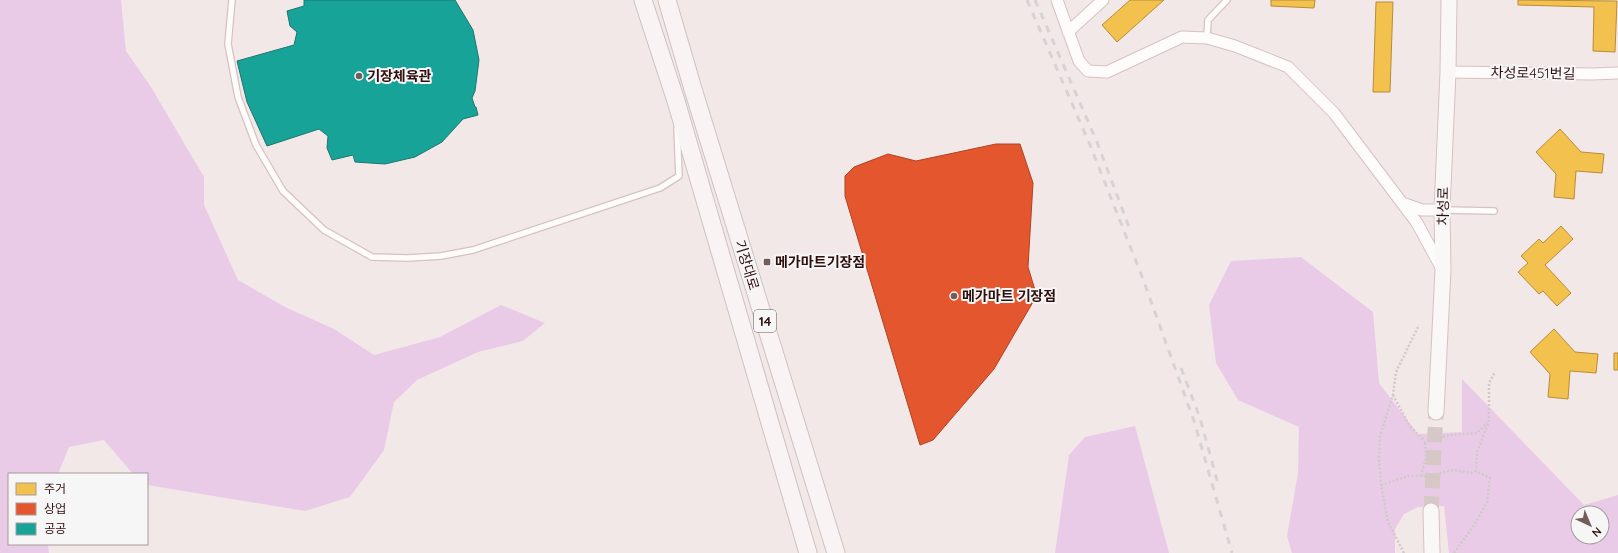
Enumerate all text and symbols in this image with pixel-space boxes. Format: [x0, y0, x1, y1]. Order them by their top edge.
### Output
street label: 차성로451번길 [1490, 63, 1576, 83]
place label: 기장체육관 [367, 67, 432, 85]
marker: 기장체육관 [354, 71, 364, 81]
street label: 차성로 [1434, 186, 1452, 225]
street label: 기장대로 [731, 238, 763, 292]
place label: 메가마트기장점 [775, 253, 865, 271]
marker: 메가마트기장점 [762, 257, 772, 267]
place label: 메가마트 기장점 [962, 287, 1056, 305]
marker: 메가마트 기장점 [949, 291, 959, 301]
road number: 14 [754, 310, 776, 332]
legend [8, 473, 148, 545]
text: 주거 [44, 481, 66, 496]
text: 상업 [44, 501, 66, 516]
north arrow [1570, 505, 1610, 545]
text: 공공 [44, 521, 66, 536]
text: N [1589, 524, 1605, 540]

